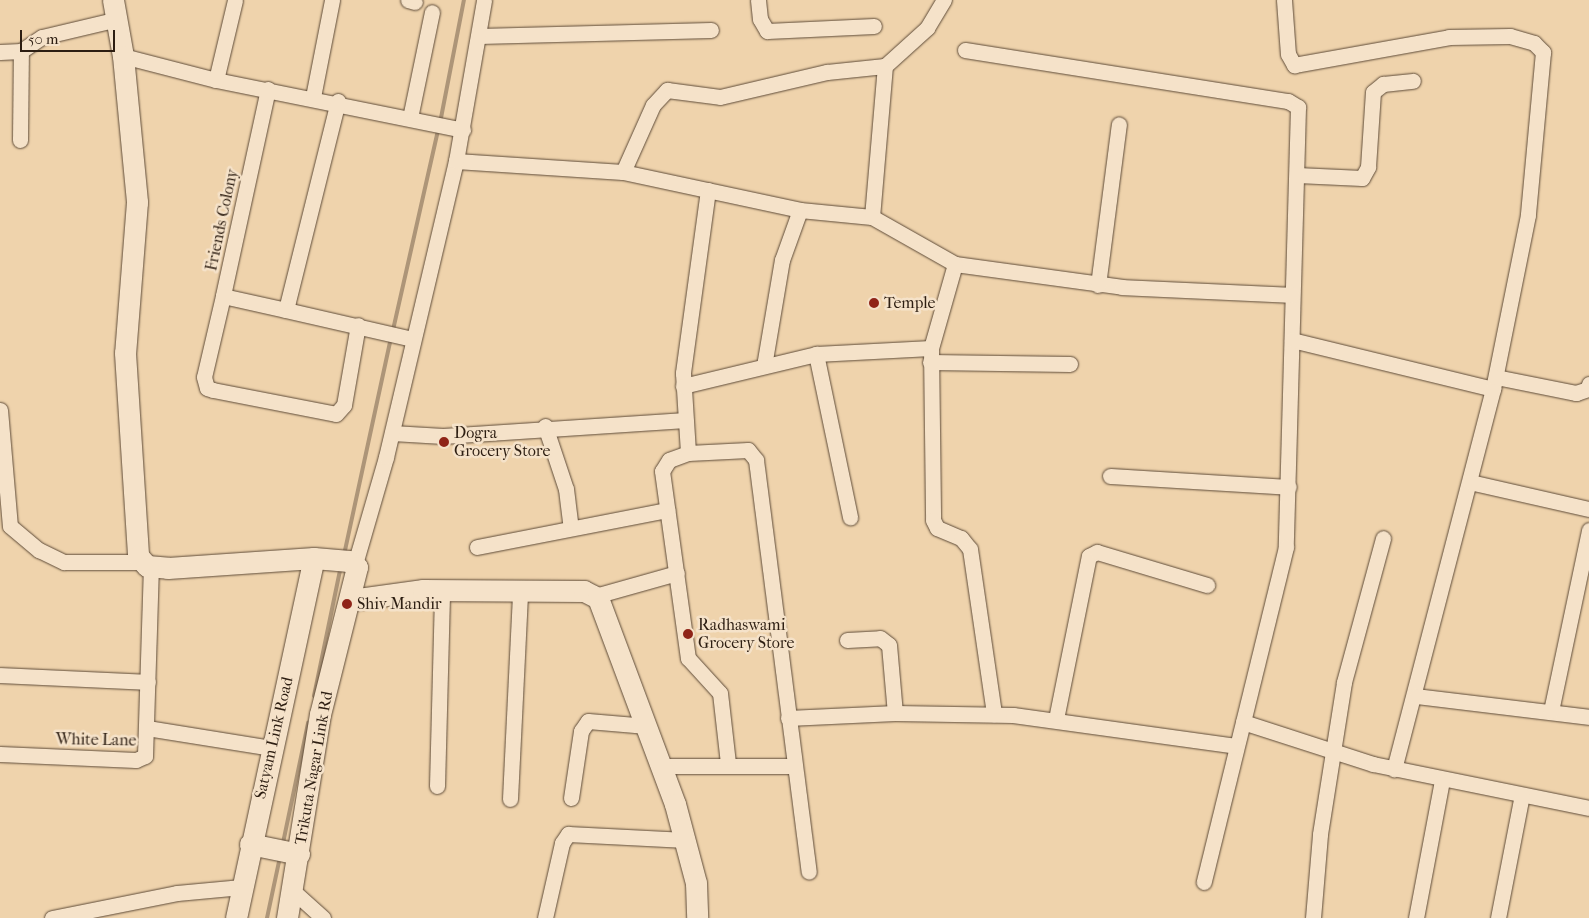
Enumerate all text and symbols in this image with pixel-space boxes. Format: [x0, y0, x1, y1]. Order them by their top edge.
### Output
scale bar [22, 20, 118, 52]
text: 50 m [28, 30, 58, 48]
street label: Friends Colony [202, 167, 242, 273]
place label: Temple [884, 293, 935, 313]
marker: Temple [868, 297, 880, 309]
place label: Dogra Grocery Store [454, 423, 550, 461]
marker: Dogra Grocery Store [438, 436, 450, 448]
place label: Shiv Mandir [357, 594, 442, 614]
marker: Shiv Mandir [341, 598, 353, 610]
place label: Radhaswami Grocery Store [698, 615, 794, 653]
marker: Radhaswami Grocery Store [682, 628, 694, 640]
street label: Satyam Link Road [251, 675, 297, 801]
street label: Trikuta Nagar Link Rd [291, 690, 337, 846]
street label: White Lane [56, 730, 136, 750]

